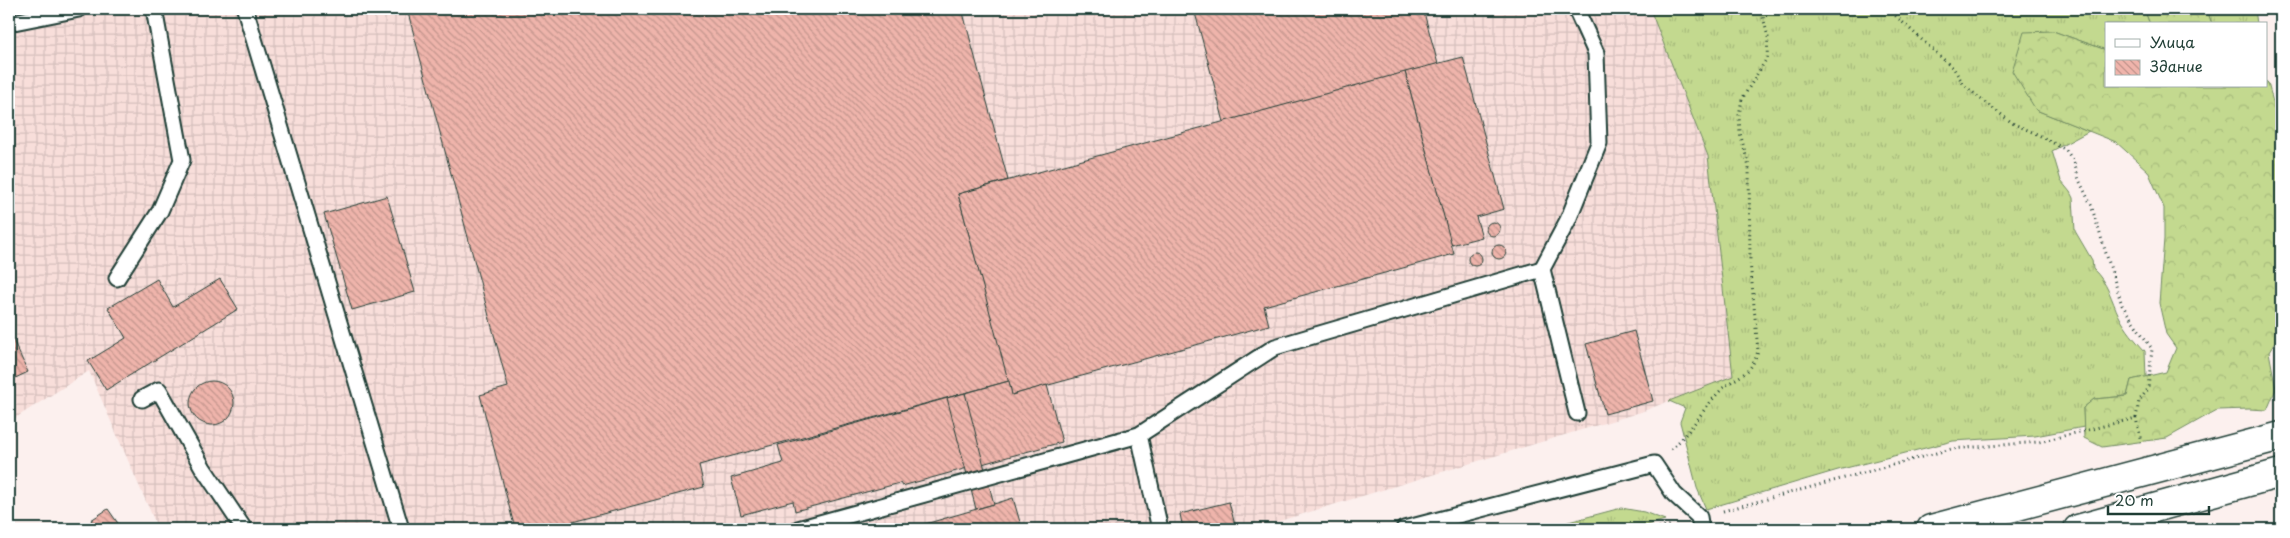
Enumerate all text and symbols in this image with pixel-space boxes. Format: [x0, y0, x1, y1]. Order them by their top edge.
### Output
legend [2105, 22, 2268, 88]
text: Улица [2150, 30, 2195, 53]
text: Здание [2150, 54, 2203, 77]
scale bar [2108, 483, 2209, 515]
text: 20 m [2115, 488, 2154, 511]

